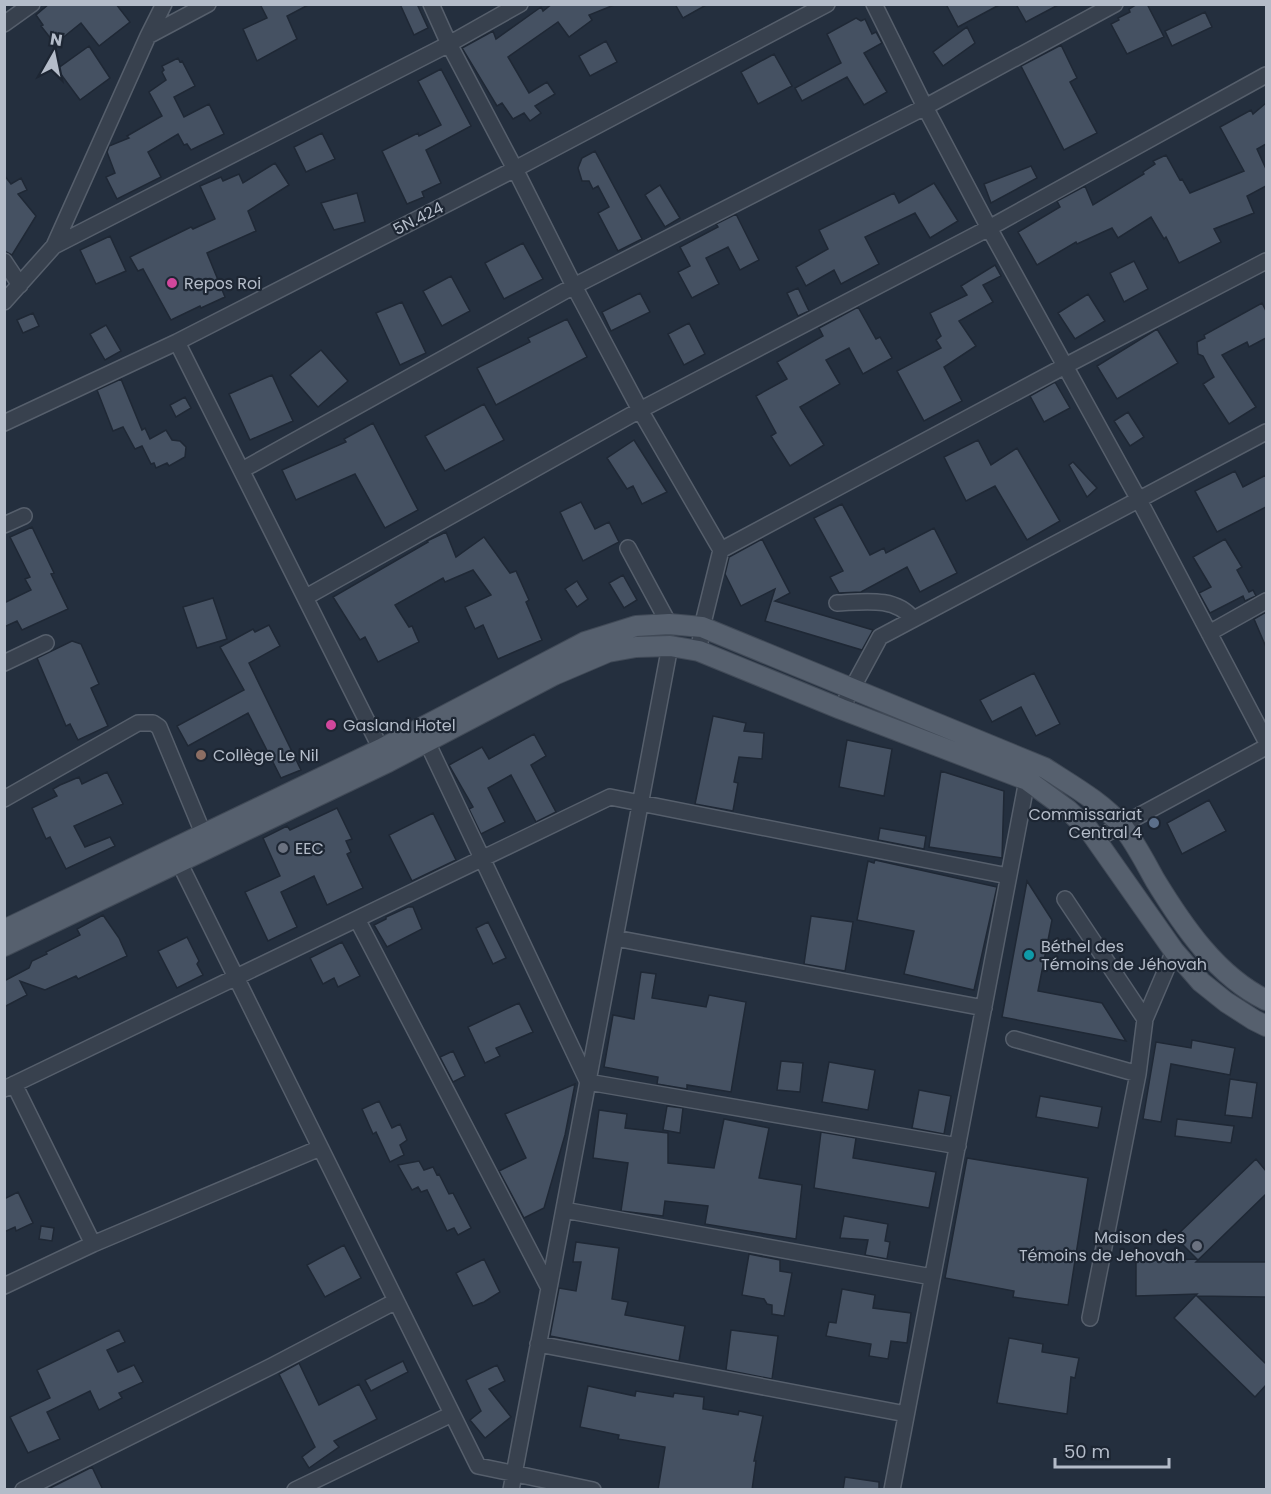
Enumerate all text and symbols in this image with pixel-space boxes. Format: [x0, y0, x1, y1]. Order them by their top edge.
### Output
north arrow [24, 24, 84, 84]
text: N [49, 27, 64, 52]
street label: 5N.424 [389, 196, 447, 241]
place label: Repos Roi [184, 272, 261, 295]
marker: Repos Roi [165, 276, 179, 290]
place label: Gasland Hotel [343, 714, 456, 737]
marker: Gasland Hotel [324, 718, 338, 732]
place label: Collège Le Nil [213, 744, 319, 767]
marker: Collège Le Nil [194, 748, 208, 762]
place label: Commissariat Central 4 [1028, 803, 1142, 844]
marker: Commissariat Central 4 [1147, 816, 1161, 830]
place label: EEC [295, 837, 324, 860]
marker: EEC [276, 841, 290, 855]
place label: Béthel des Témoins de Jéhovah [1041, 935, 1207, 976]
marker: Béthel des Témoins de Jéhovah [1022, 948, 1036, 962]
place label: Maison des Témoins de Jehovah [1019, 1226, 1185, 1267]
marker: Maison des Témoins de Jehovah [1190, 1239, 1204, 1253]
scale bar [1055, 1431, 1169, 1469]
text: 50 m [1064, 1439, 1110, 1464]

